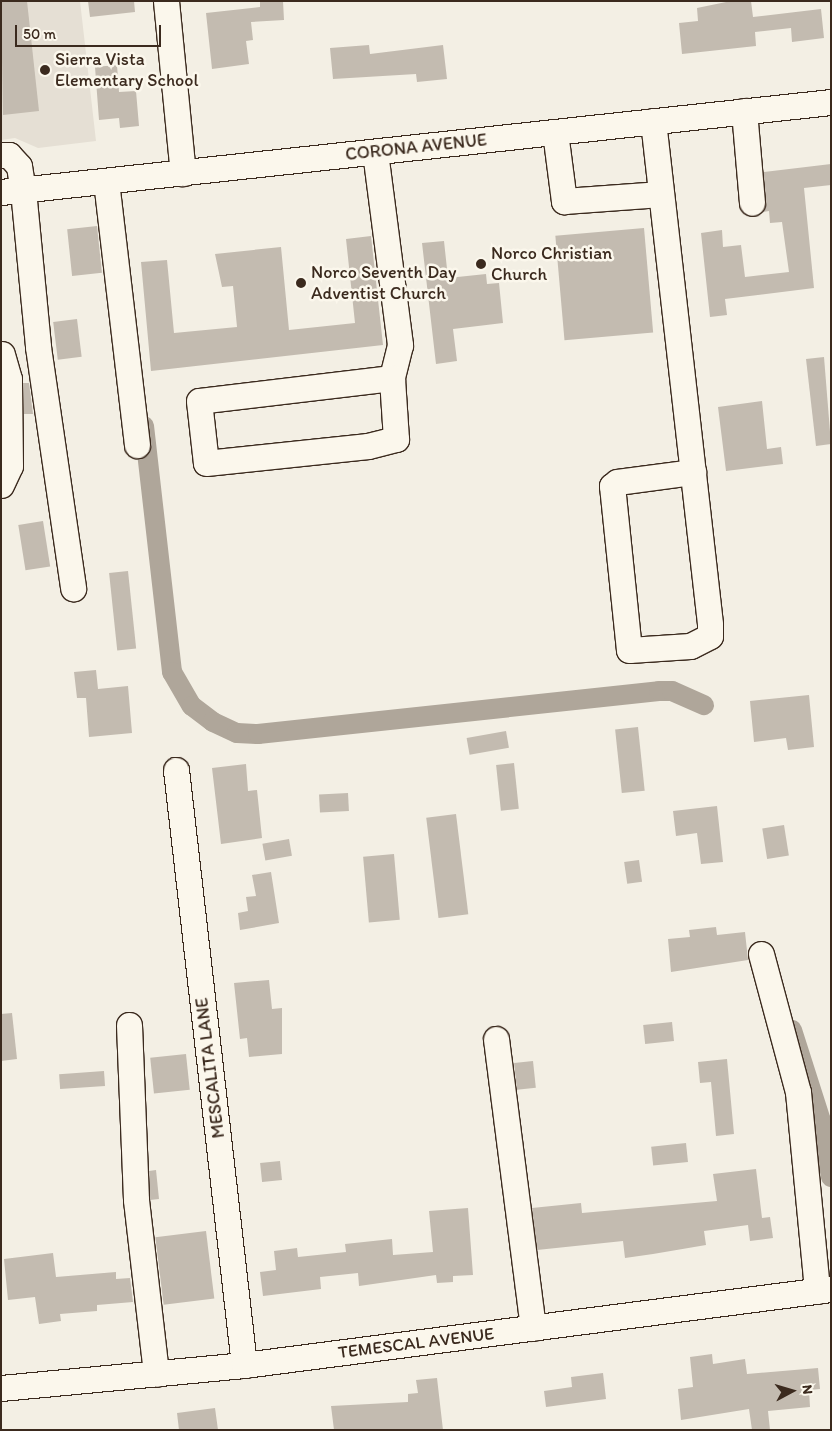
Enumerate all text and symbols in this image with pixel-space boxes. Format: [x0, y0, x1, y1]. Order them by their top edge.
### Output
scale bar [18, 15, 164, 47]
text: 50 m [23, 25, 56, 43]
place label: Sierra Vista Elementary School [55, 49, 199, 92]
marker: Sierra Vista Elementary School [39, 64, 51, 76]
street label: CORONA AVENUE [344, 129, 488, 165]
place label: Norco Christian Church [491, 243, 612, 286]
marker: Norco Christian Church [475, 258, 487, 270]
place label: Norco Seventh Day Adventist Church [311, 262, 456, 304]
marker: Norco Seventh Day Adventist Church [295, 277, 307, 289]
street label: MESCALITA LANE [191, 996, 229, 1140]
street label: TEMESCAL AVENUE [337, 1323, 495, 1363]
north arrow [767, 1366, 817, 1416]
text: N [798, 1384, 816, 1395]

